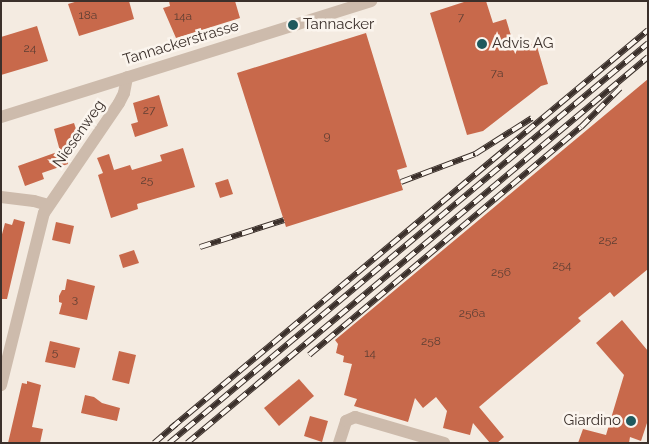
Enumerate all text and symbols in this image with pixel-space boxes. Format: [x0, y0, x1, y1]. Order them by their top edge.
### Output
house number: 18a [79, 9, 97, 23]
house number: 14a [174, 10, 192, 24]
house number: 7 [458, 11, 464, 25]
place label: Tannacker [303, 16, 374, 34]
street label: Tannackerstrasse [121, 17, 241, 69]
marker: Tannacker [287, 19, 299, 31]
place label: Advis AG [492, 35, 554, 53]
marker: Advis AG [476, 38, 488, 50]
house number: 24 [24, 42, 36, 56]
house number: 7a [491, 67, 503, 81]
street label: Niesenweg [49, 97, 109, 171]
house number: 27 [143, 104, 155, 118]
house number: 9 [323, 130, 331, 144]
house number: 25 [141, 174, 153, 188]
house number: 252 [598, 234, 618, 248]
house number: 254 [552, 259, 572, 273]
house number: 256 [491, 266, 511, 280]
house number: 3 [72, 293, 78, 307]
house number: 256a [459, 307, 485, 321]
house number: 258 [421, 335, 441, 349]
house number: 5 [52, 346, 58, 360]
house number: 14 [364, 347, 376, 361]
place label: Giardino [563, 412, 621, 430]
marker: Giardino [625, 415, 637, 427]

